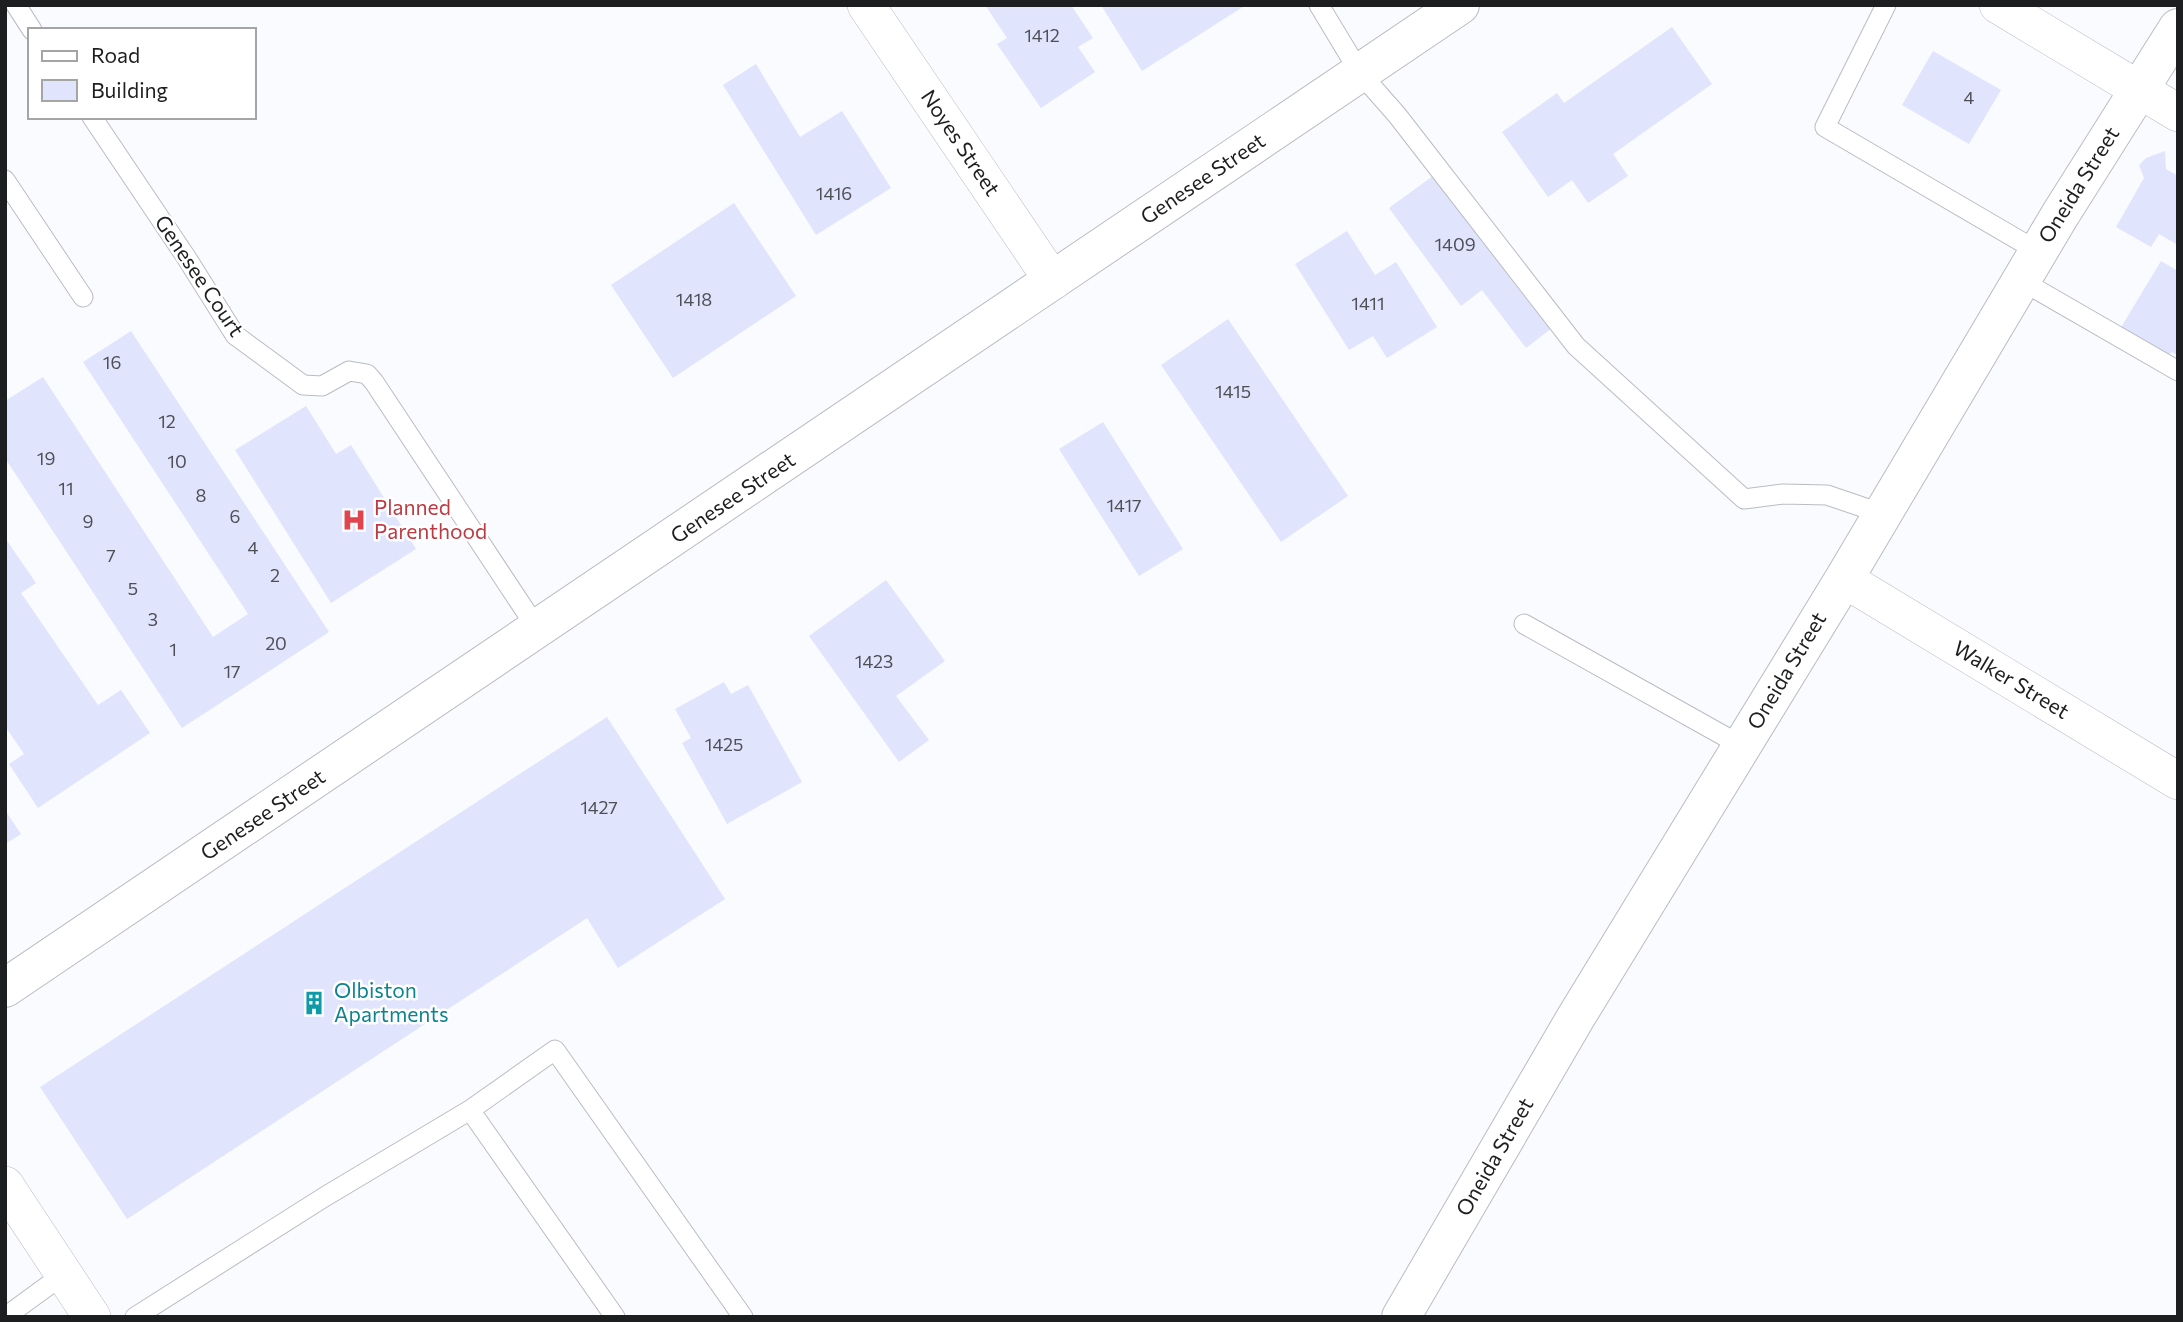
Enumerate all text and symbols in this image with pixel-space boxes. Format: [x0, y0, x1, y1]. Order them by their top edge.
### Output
house number: 1412 [1024, 24, 1060, 46]
legend [28, 28, 256, 119]
text: Road [91, 42, 140, 67]
text: Building [91, 77, 168, 102]
street label: Noyes Street [917, 84, 1006, 200]
house number: 4 [1964, 86, 1975, 108]
street label: Oneida Street [2032, 122, 2123, 247]
street label: Genesee Street [1135, 127, 1269, 229]
house number: 1416 [816, 182, 852, 204]
street label: Genesee Court [150, 210, 250, 341]
house number: 1409 [1434, 233, 1476, 255]
house number: 1418 [676, 288, 712, 310]
house number: 1411 [1351, 292, 1385, 314]
house number: 16 [103, 351, 121, 373]
house number: 1415 [1215, 380, 1251, 402]
house number: 12 [158, 410, 176, 432]
street label: Genesee Street [665, 446, 799, 548]
house number: 19 [37, 447, 55, 469]
house number: 10 [167, 450, 187, 472]
house number: 11 [58, 477, 74, 499]
house number: 8 [196, 484, 207, 506]
place label: Planned Parenthood [374, 494, 487, 543]
house number: 1417 [1106, 494, 1142, 516]
house number: 6 [230, 505, 240, 527]
hospital icon: Planned Parenthood [340, 506, 368, 534]
house number: 9 [83, 510, 93, 532]
house number: 4 [248, 536, 259, 558]
house number: 7 [106, 544, 116, 566]
house number: 2 [270, 564, 280, 586]
house number: 5 [128, 577, 138, 599]
street label: Oneida Street [1741, 607, 1830, 733]
house number: 3 [148, 608, 158, 630]
house number: 20 [265, 632, 287, 654]
street label: Walker Street [1949, 634, 2074, 723]
house number: 1 [169, 638, 177, 660]
house number: 1423 [855, 650, 893, 672]
house number: 17 [223, 660, 241, 682]
house number: 1425 [705, 733, 743, 755]
street label: Genesee Street [195, 763, 329, 865]
house number: 1427 [580, 796, 618, 818]
place label: Olbiston Apartments [334, 977, 449, 1026]
building icon: Olbiston Apartments [300, 989, 328, 1017]
street label: Oneida Street [1450, 1093, 1538, 1220]

